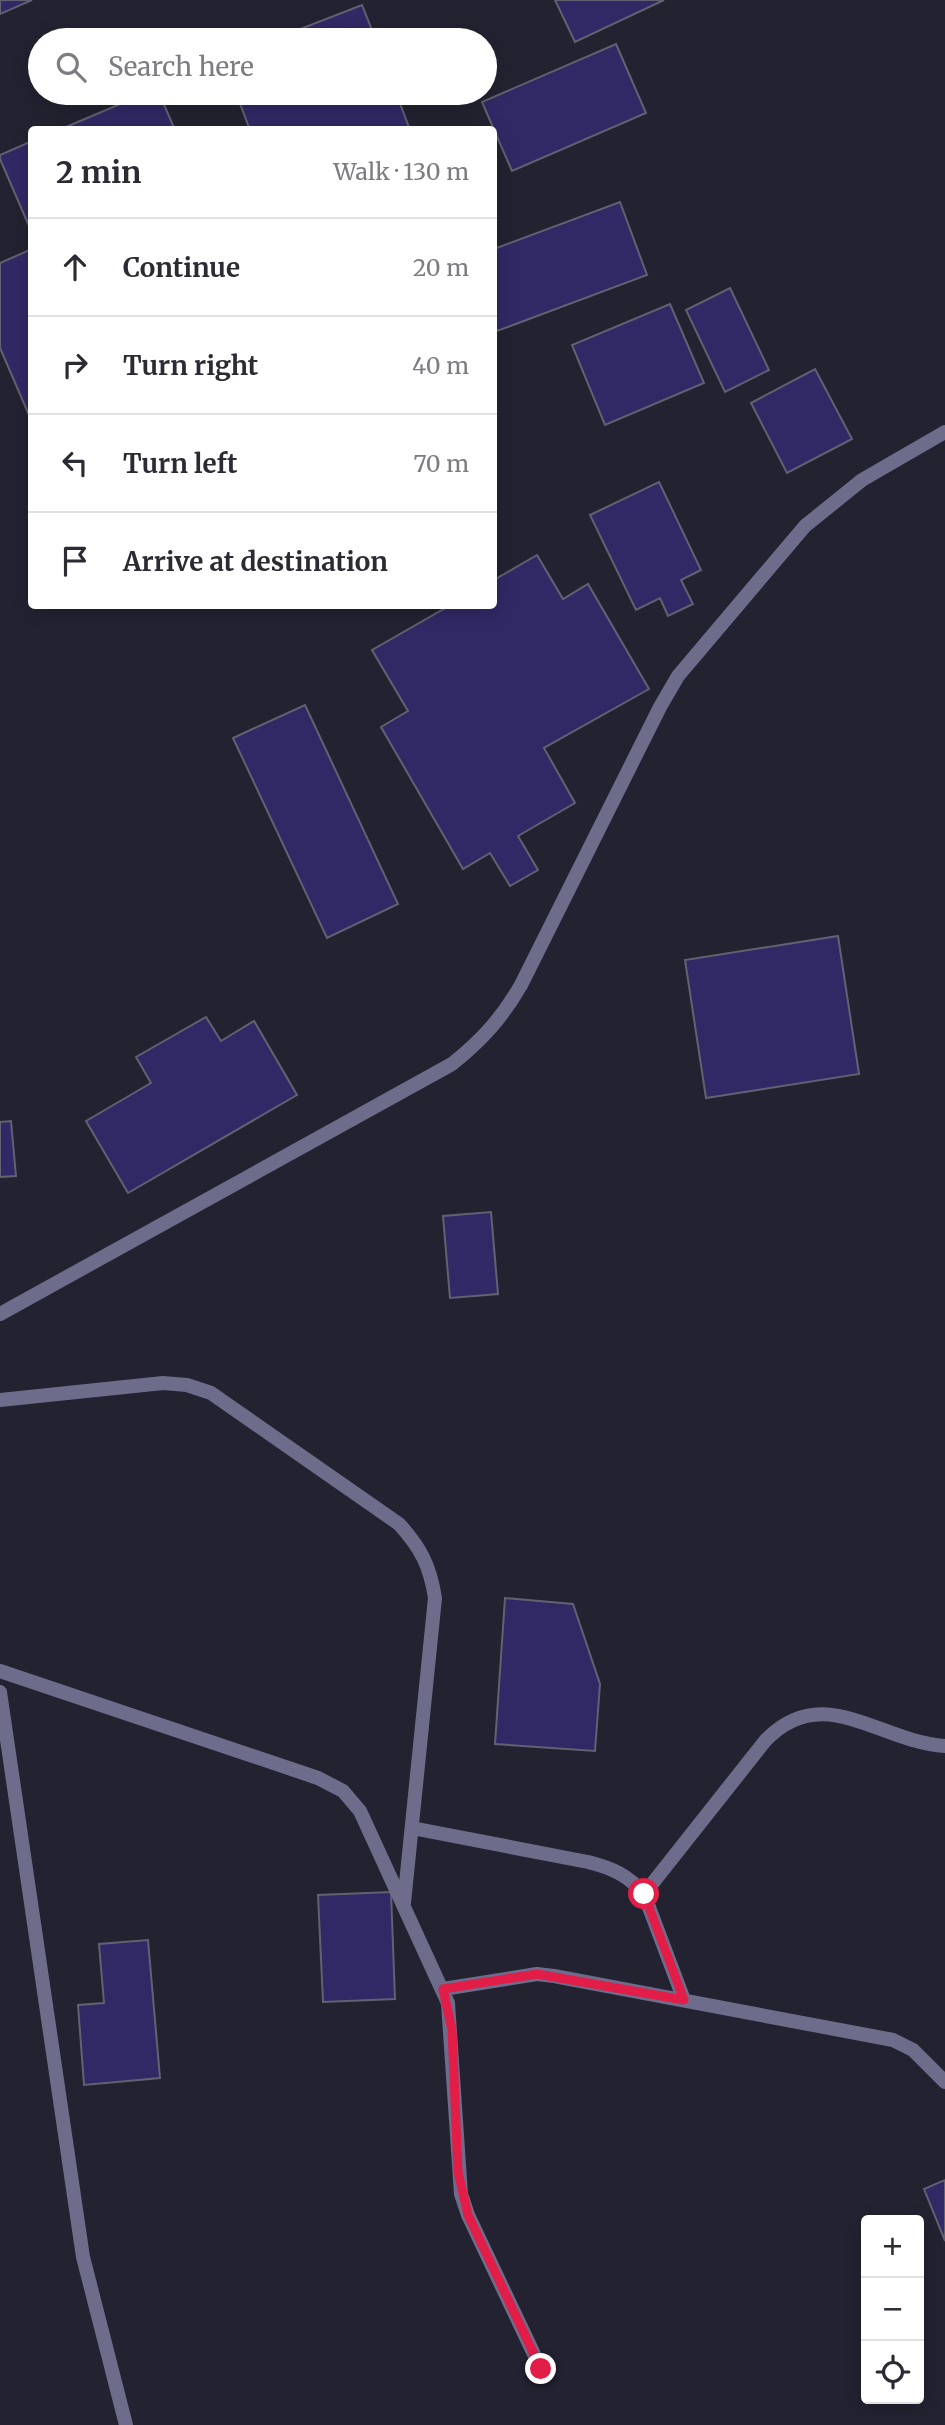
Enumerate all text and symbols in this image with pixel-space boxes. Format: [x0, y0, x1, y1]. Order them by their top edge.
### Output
search box [28, 28, 497, 105]
icon: search [52, 48, 90, 86]
text: Search here [108, 50, 254, 83]
text: 2 min [56, 153, 141, 191]
text: Walk · 130 m [334, 157, 469, 186]
icon: ahead [56, 248, 94, 286]
text: Continue [123, 251, 240, 284]
text: 20 m [413, 253, 469, 282]
icon: right [56, 346, 94, 384]
text: Turn right [123, 349, 258, 382]
text: 40 m [412, 351, 469, 380]
icon: left [56, 444, 94, 482]
text: Turn left [123, 447, 237, 480]
text: 70 m [413, 449, 469, 478]
icon: arrive [56, 542, 94, 580]
text: Arrive at destination [123, 545, 388, 578]
route start [628, 1878, 659, 1909]
map controls [861, 2215, 924, 2404]
button: + [861, 2215, 924, 2278]
button: − [861, 2278, 924, 2341]
button: locate [861, 2341, 924, 2404]
route end [525, 2353, 556, 2384]

